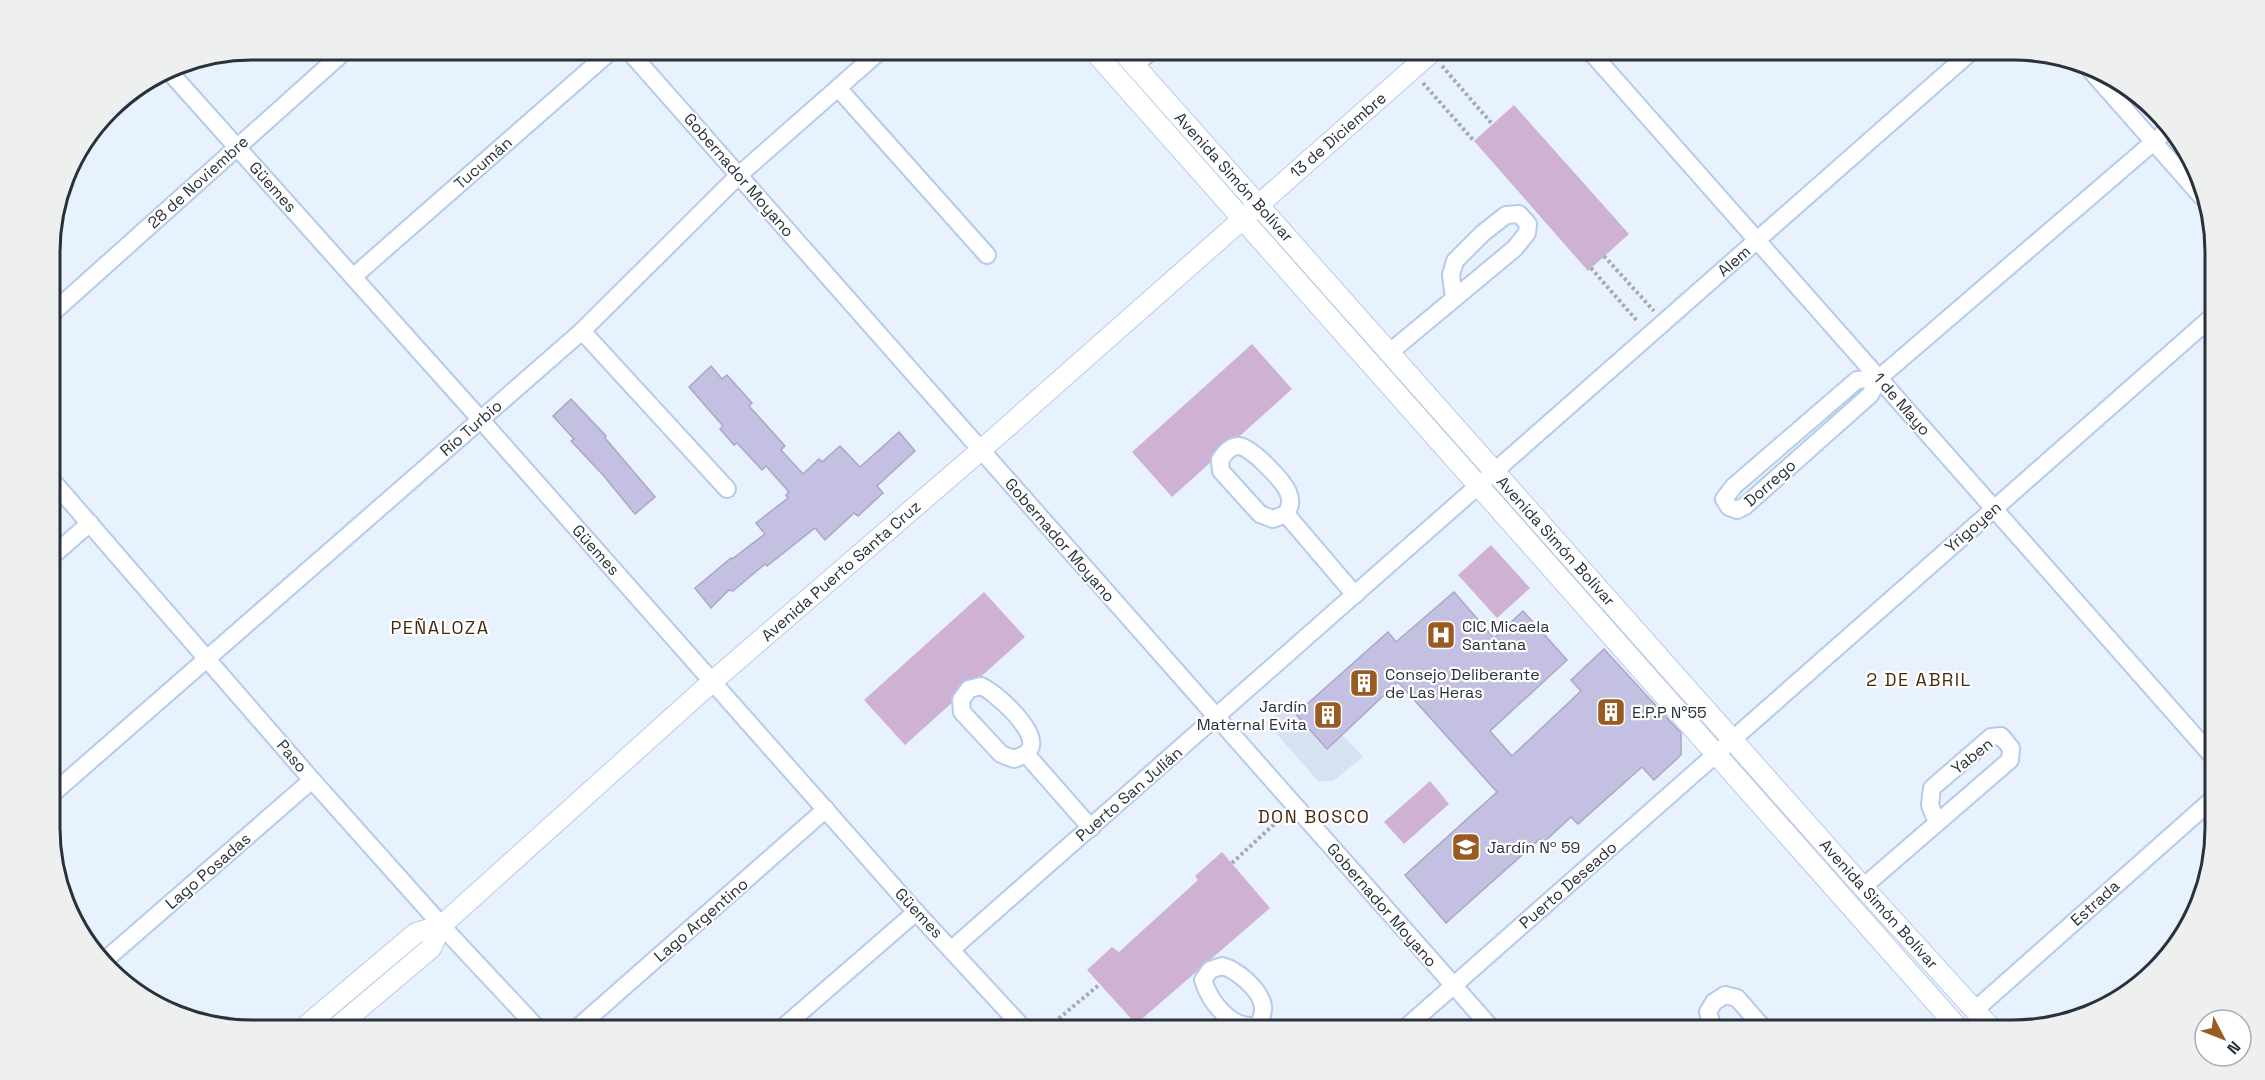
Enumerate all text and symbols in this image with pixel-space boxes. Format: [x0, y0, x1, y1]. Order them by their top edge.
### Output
street label: 13 de Diciembre [1285, 87, 1391, 183]
street label: Avenida Simón Bolívar [1170, 108, 1298, 246]
street label: Gobernador Moyano [679, 109, 799, 241]
street label: 28 de Noviembre [143, 131, 253, 233]
street label: Tucumán [450, 132, 516, 194]
street label: Güemes [245, 157, 301, 217]
street label: Alem [1713, 241, 1755, 281]
street label: 1 de Mayo [1869, 368, 1935, 440]
street label: Río Turbio [436, 395, 506, 461]
street label: Dorrego [1740, 455, 1800, 511]
street label: Avenida Simón Bolívar [1492, 472, 1620, 610]
street label: Gobernador Moyano [1000, 474, 1120, 606]
street label: Avenida Puerto Santa Cruz [757, 496, 925, 646]
street label: Yrigoyen [1941, 497, 2005, 557]
street label: Güemes [568, 520, 624, 580]
district label: PEÑALOZA [390, 616, 490, 639]
place label: CIC Micaela Santana [1462, 616, 1549, 655]
hospital icon: CIC Micaela Santana [1425, 619, 1457, 651]
place label: Consejo Deliberante de Las Heras [1385, 664, 1540, 703]
building icon: Consejo Deliberante de Las Heras [1348, 667, 1380, 699]
district label: 2 DE ABRIL [1866, 668, 1972, 691]
place label: Jardín Maternal Evita [1197, 696, 1307, 735]
building icon: E.P.P N°55 [1595, 696, 1627, 728]
building icon: Jardín Maternal Evita [1312, 699, 1344, 731]
place label: E.P.P N°55 [1632, 702, 1707, 723]
street label: Yaben [1947, 733, 1997, 779]
street label: Paso [272, 735, 312, 777]
street label: Puerto San Julián [1071, 742, 1187, 846]
district label: DON BOSCO [1258, 805, 1370, 828]
street label: Lago Posadas [161, 828, 255, 914]
school or university icon: Jardín Nº 59 [1450, 831, 1482, 863]
street label: Avenida Simón Bolívar [1815, 835, 1943, 973]
place label: Jardín Nº 59 [1487, 837, 1580, 858]
street label: Puerto Deseado [1515, 837, 1621, 933]
street label: Gobernador Moyano [1322, 839, 1442, 971]
street label: Lago Argentino [650, 873, 752, 967]
street label: Estrada [2066, 875, 2124, 931]
street label: Güemes [890, 883, 948, 943]
north arrow [2193, 1008, 2253, 1068]
text: N [2222, 1037, 2245, 1059]

